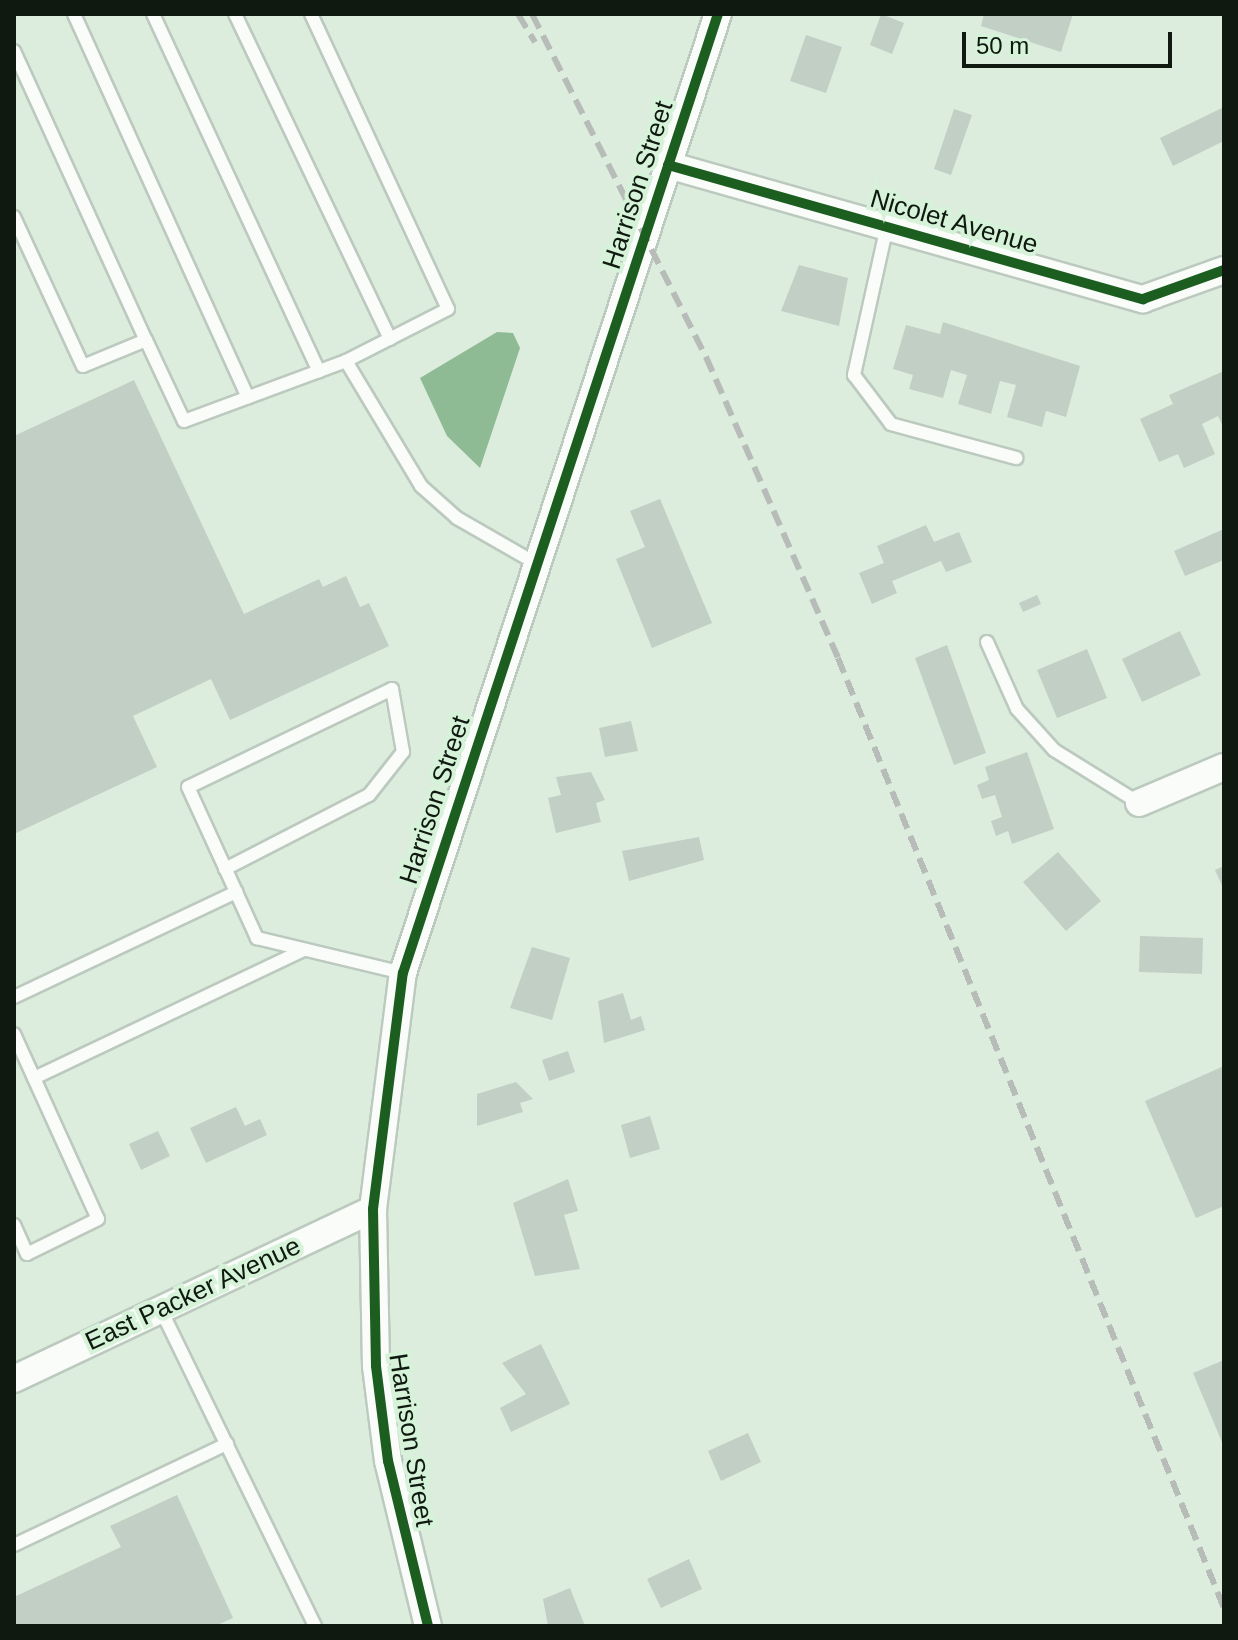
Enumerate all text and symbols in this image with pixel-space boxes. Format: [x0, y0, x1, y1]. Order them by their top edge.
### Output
scale bar [966, 16, 1176, 66]
text: 50 m [976, 32, 1029, 59]
street label: Harrison Street [596, 97, 680, 273]
street label: Nicolet Avenue [866, 183, 1042, 261]
street label: Harrison Street [393, 712, 477, 888]
street label: East Packer Avenue [80, 1230, 306, 1358]
street label: Harrison Street [382, 1351, 440, 1529]

